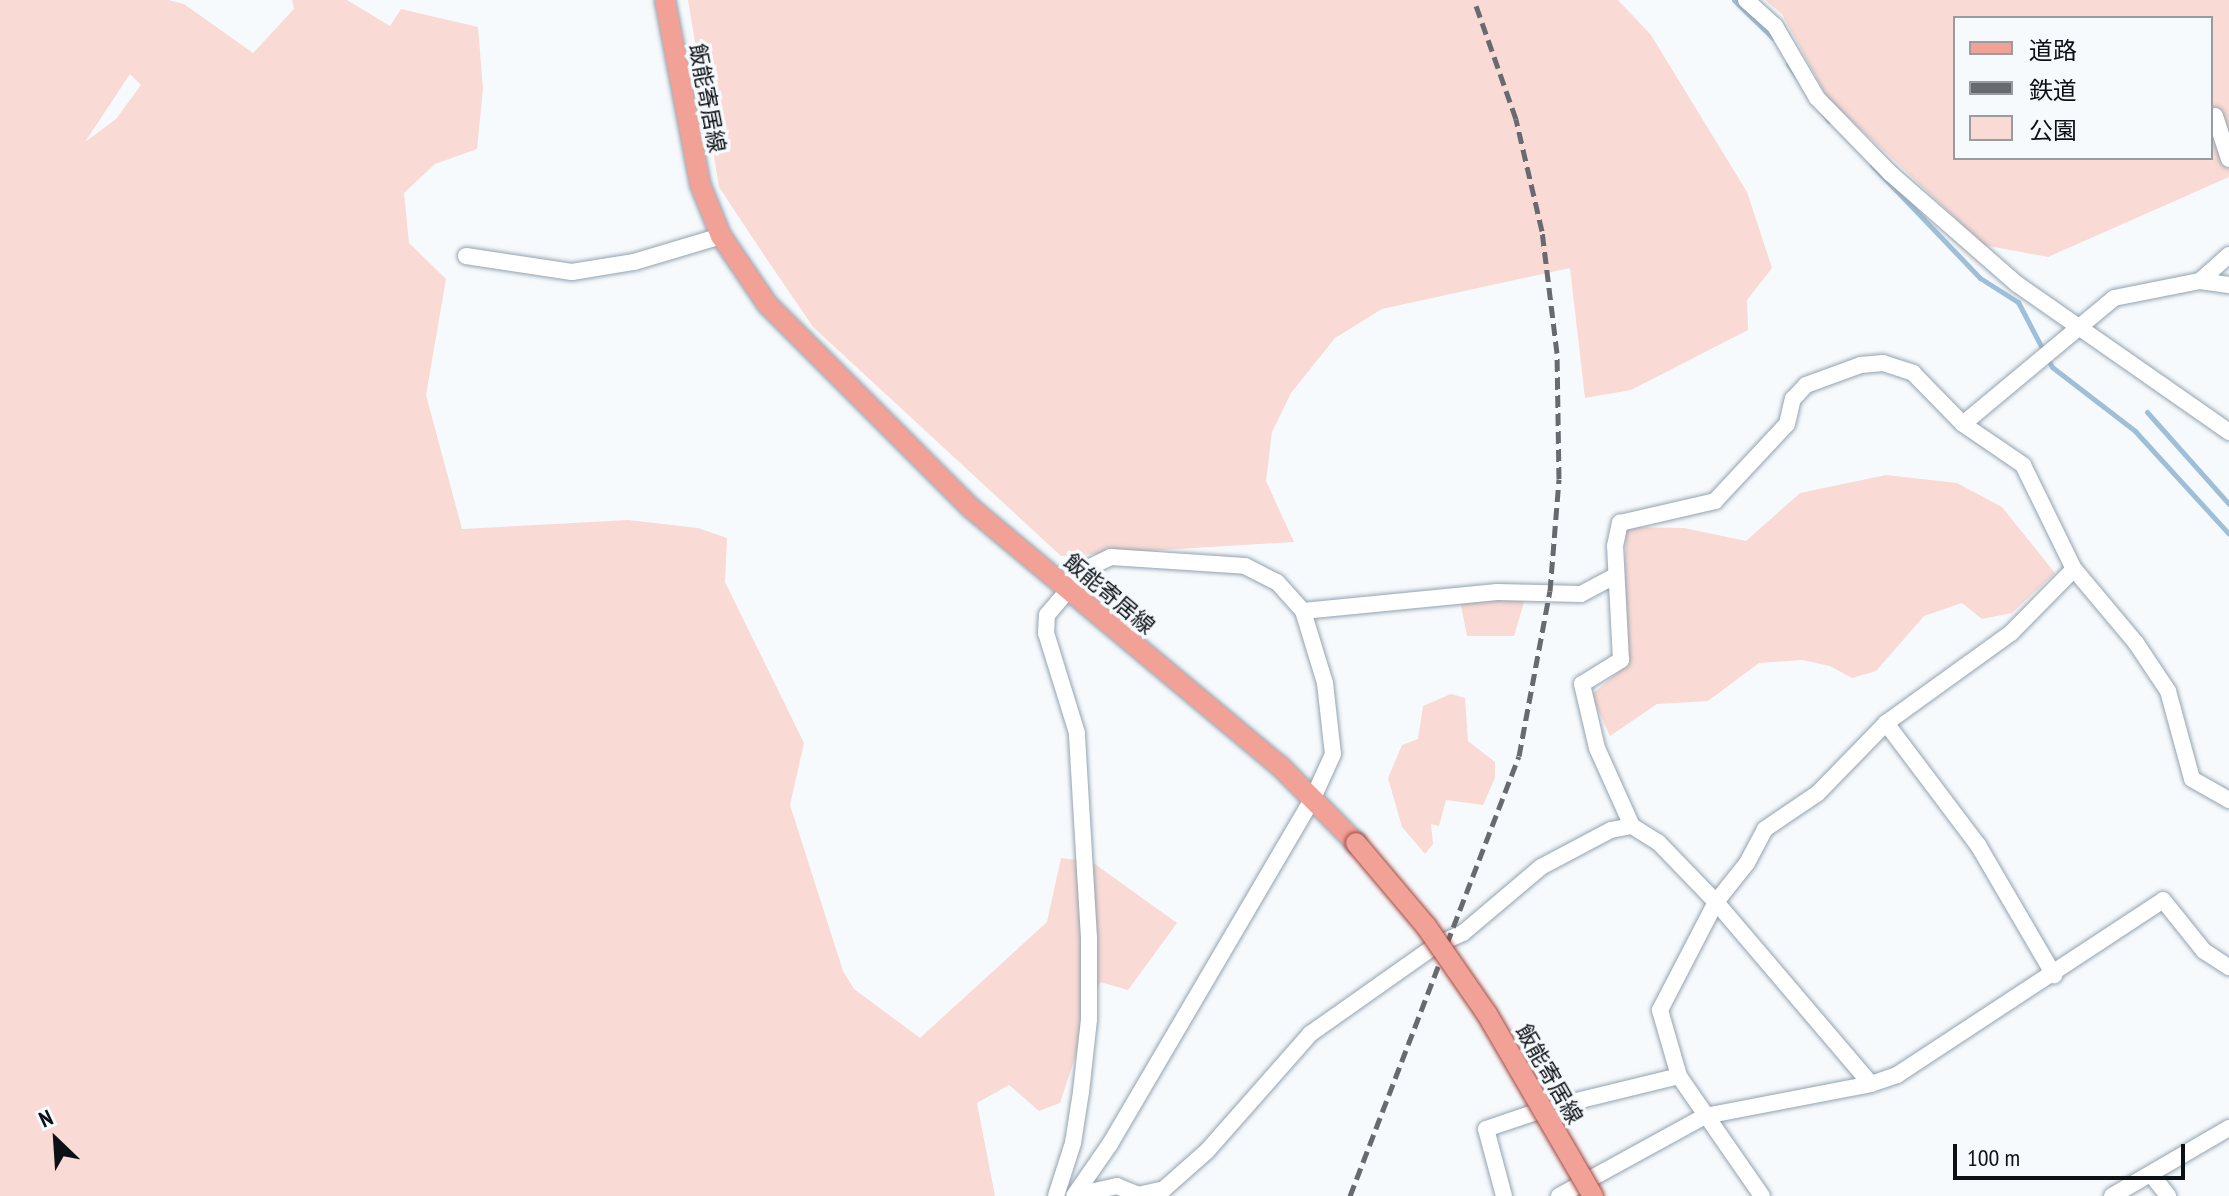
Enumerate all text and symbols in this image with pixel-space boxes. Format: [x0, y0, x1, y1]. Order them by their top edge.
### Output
legend [1953, 16, 2213, 160]
text: 道路 [2029, 35, 2077, 66]
street label: 飯能寄居線 [684, 41, 730, 155]
text: 鉄道 [2029, 75, 2077, 106]
text: 公園 [2029, 115, 2077, 146]
street label: 飯能寄居線 [1058, 549, 1160, 639]
street label: 飯能寄居線 [1510, 1020, 1588, 1128]
north arrow [16, 1100, 96, 1180]
text: N [35, 1103, 57, 1133]
scale bar [1957, 1128, 2189, 1178]
text: 100 m [1967, 1142, 2020, 1173]

